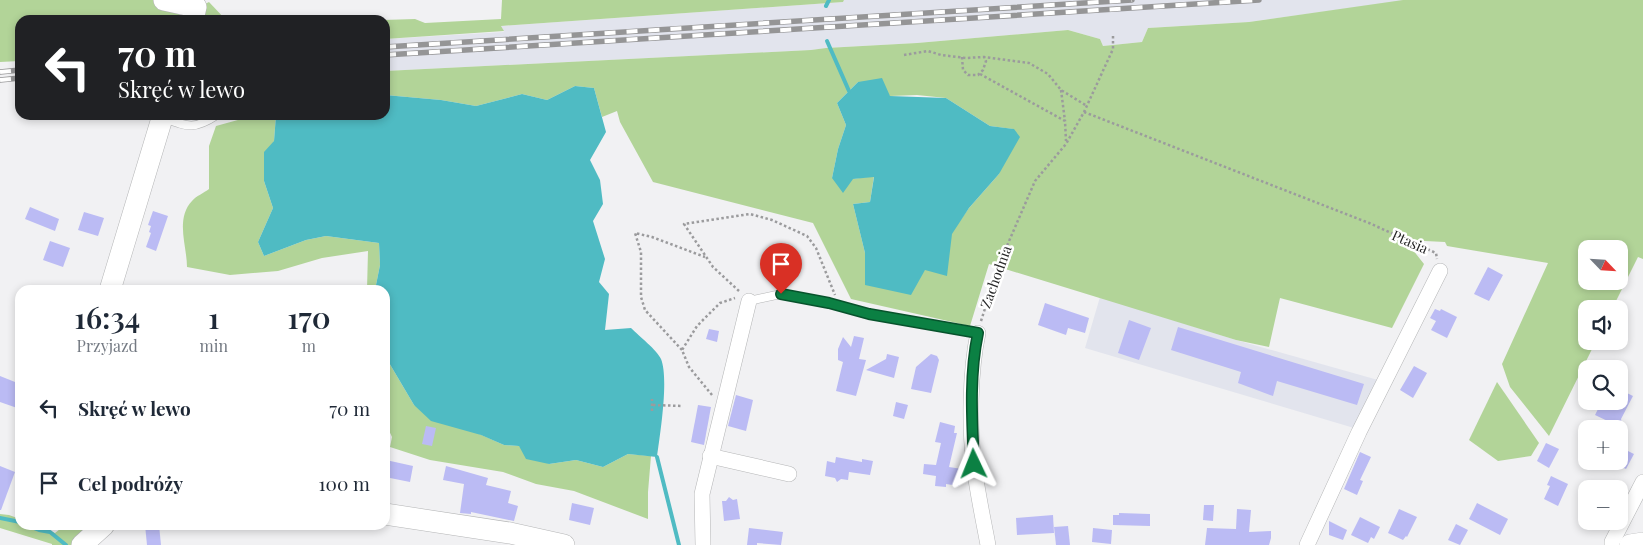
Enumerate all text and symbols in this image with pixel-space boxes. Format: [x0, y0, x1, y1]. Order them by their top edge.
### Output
text: 70 m [118, 29, 196, 76]
icon: left [35, 35, 100, 100]
text: Skręć w lewo [118, 74, 245, 104]
street label: Ptasia [1389, 225, 1431, 258]
north arrow [1578, 240, 1628, 290]
map controls [1578, 240, 1628, 530]
pin [760, 243, 802, 294]
street label: Zachodnia [975, 243, 1016, 311]
icon: arrive [767, 250, 795, 278]
text: 16:34 [74, 297, 140, 337]
text: 1 [208, 297, 219, 337]
text: 170 [287, 297, 331, 337]
button: sound [1578, 300, 1628, 350]
text: Przyjazd [77, 335, 138, 356]
text: min [200, 335, 228, 356]
text: m [302, 335, 316, 356]
button: search [1578, 360, 1628, 410]
icon: left [35, 394, 63, 422]
text: Skręć w lewo [78, 395, 191, 421]
text: 70 m [329, 395, 370, 421]
button: + [1578, 420, 1628, 470]
position arrow [947, 437, 999, 489]
icon: arrive [35, 469, 63, 497]
text: Cel podróży [78, 470, 183, 496]
text: 100 m [319, 470, 370, 496]
button: − [1578, 480, 1628, 530]

